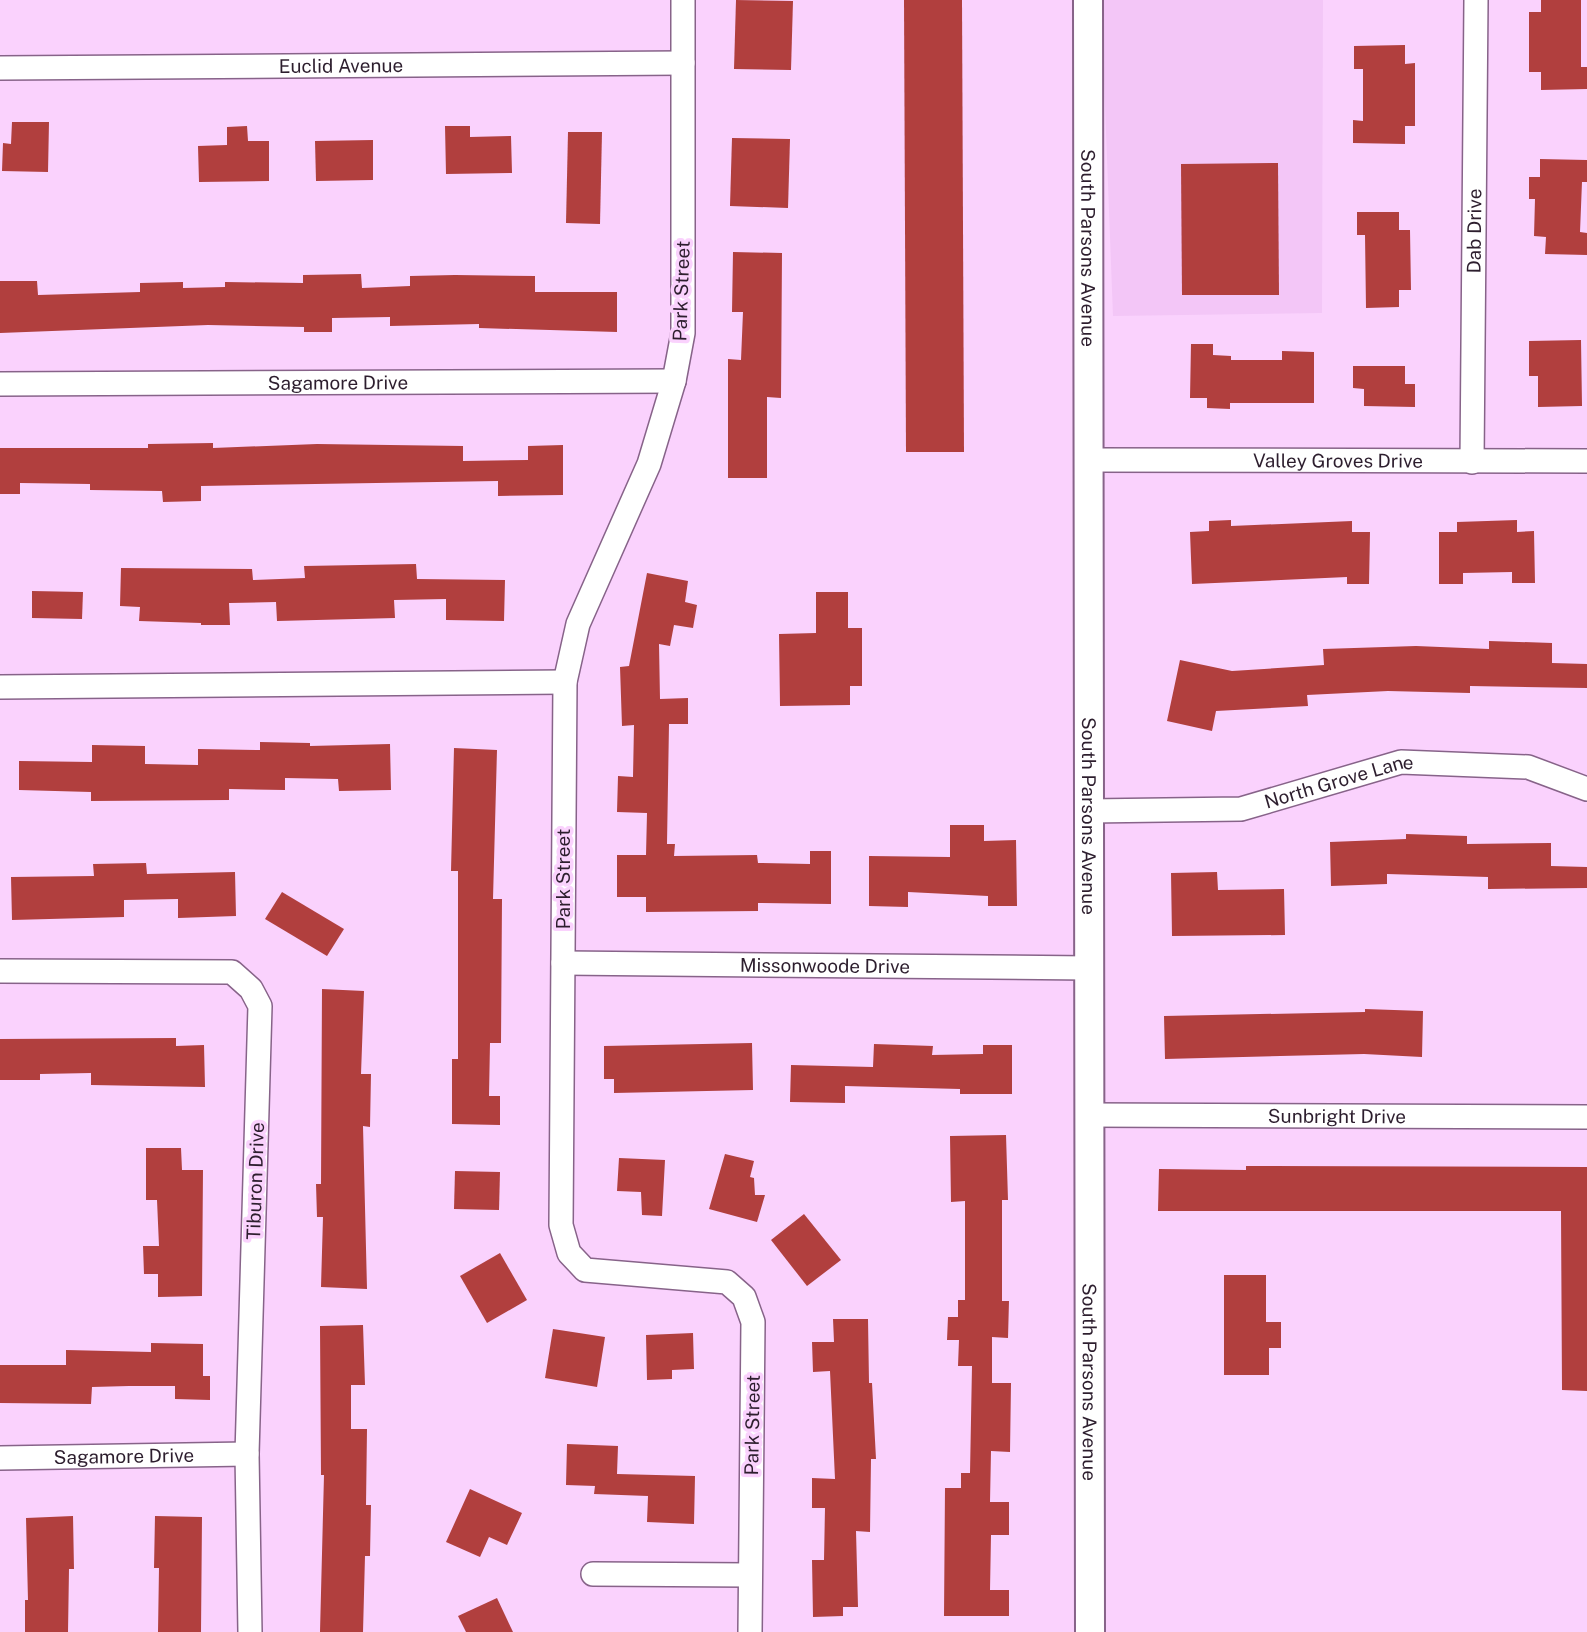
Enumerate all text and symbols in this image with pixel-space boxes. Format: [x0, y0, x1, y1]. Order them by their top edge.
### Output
street label: Euclid Avenue [279, 54, 403, 77]
street label: South Parsons Avenue [1077, 149, 1099, 347]
street label: Dab Drive [1463, 188, 1485, 274]
street label: Park Street [668, 240, 694, 342]
street label: Sagamore Drive [268, 371, 408, 394]
street label: Valley Groves Drive [1253, 449, 1423, 472]
street label: South Parsons Avenue [1078, 717, 1100, 915]
street label: North Grove Lane [1262, 751, 1414, 813]
street label: Park Street [552, 829, 574, 929]
street label: Missonwoode Drive [740, 954, 910, 977]
street label: Sunbright Drive [1268, 1105, 1406, 1127]
street label: Tiburon Drive [242, 1122, 268, 1240]
street label: South Parsons Avenue [1079, 1283, 1101, 1481]
street label: Park Street [740, 1374, 764, 1476]
street label: Sagamore Drive [54, 1444, 194, 1468]

